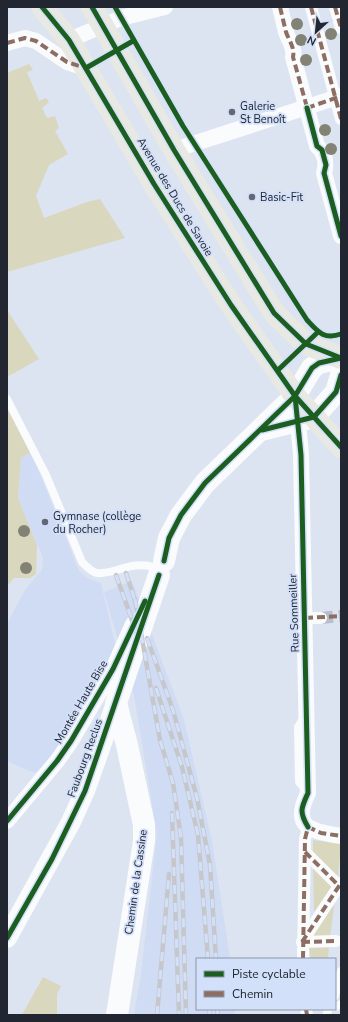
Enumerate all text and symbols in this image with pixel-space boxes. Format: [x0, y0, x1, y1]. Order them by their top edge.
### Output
north arrow [296, 12, 336, 52]
text: N [305, 32, 319, 49]
place label: Galerie St Benoît [240, 99, 286, 127]
marker: Galerie St Benoît [227, 107, 237, 117]
street label: Avenue des Ducs de Savoie [134, 135, 217, 259]
place label: Basic-Fit [260, 190, 303, 205]
marker: Basic-Fit [247, 192, 257, 202]
place label: Gymnase (collège du Rocher) [53, 509, 141, 537]
marker: Gymnase (collège du Rocher) [40, 517, 50, 527]
street label: Rue Sommeiller [285, 573, 303, 653]
street label: Montée Haute Bise [51, 657, 111, 746]
street label: Faubourg Reclus [64, 717, 106, 799]
street label: Chemin de la Cassine [121, 828, 151, 935]
legend [196, 958, 336, 1010]
text: Piste cyclable [232, 966, 306, 982]
text: Chemin [232, 986, 273, 1002]

